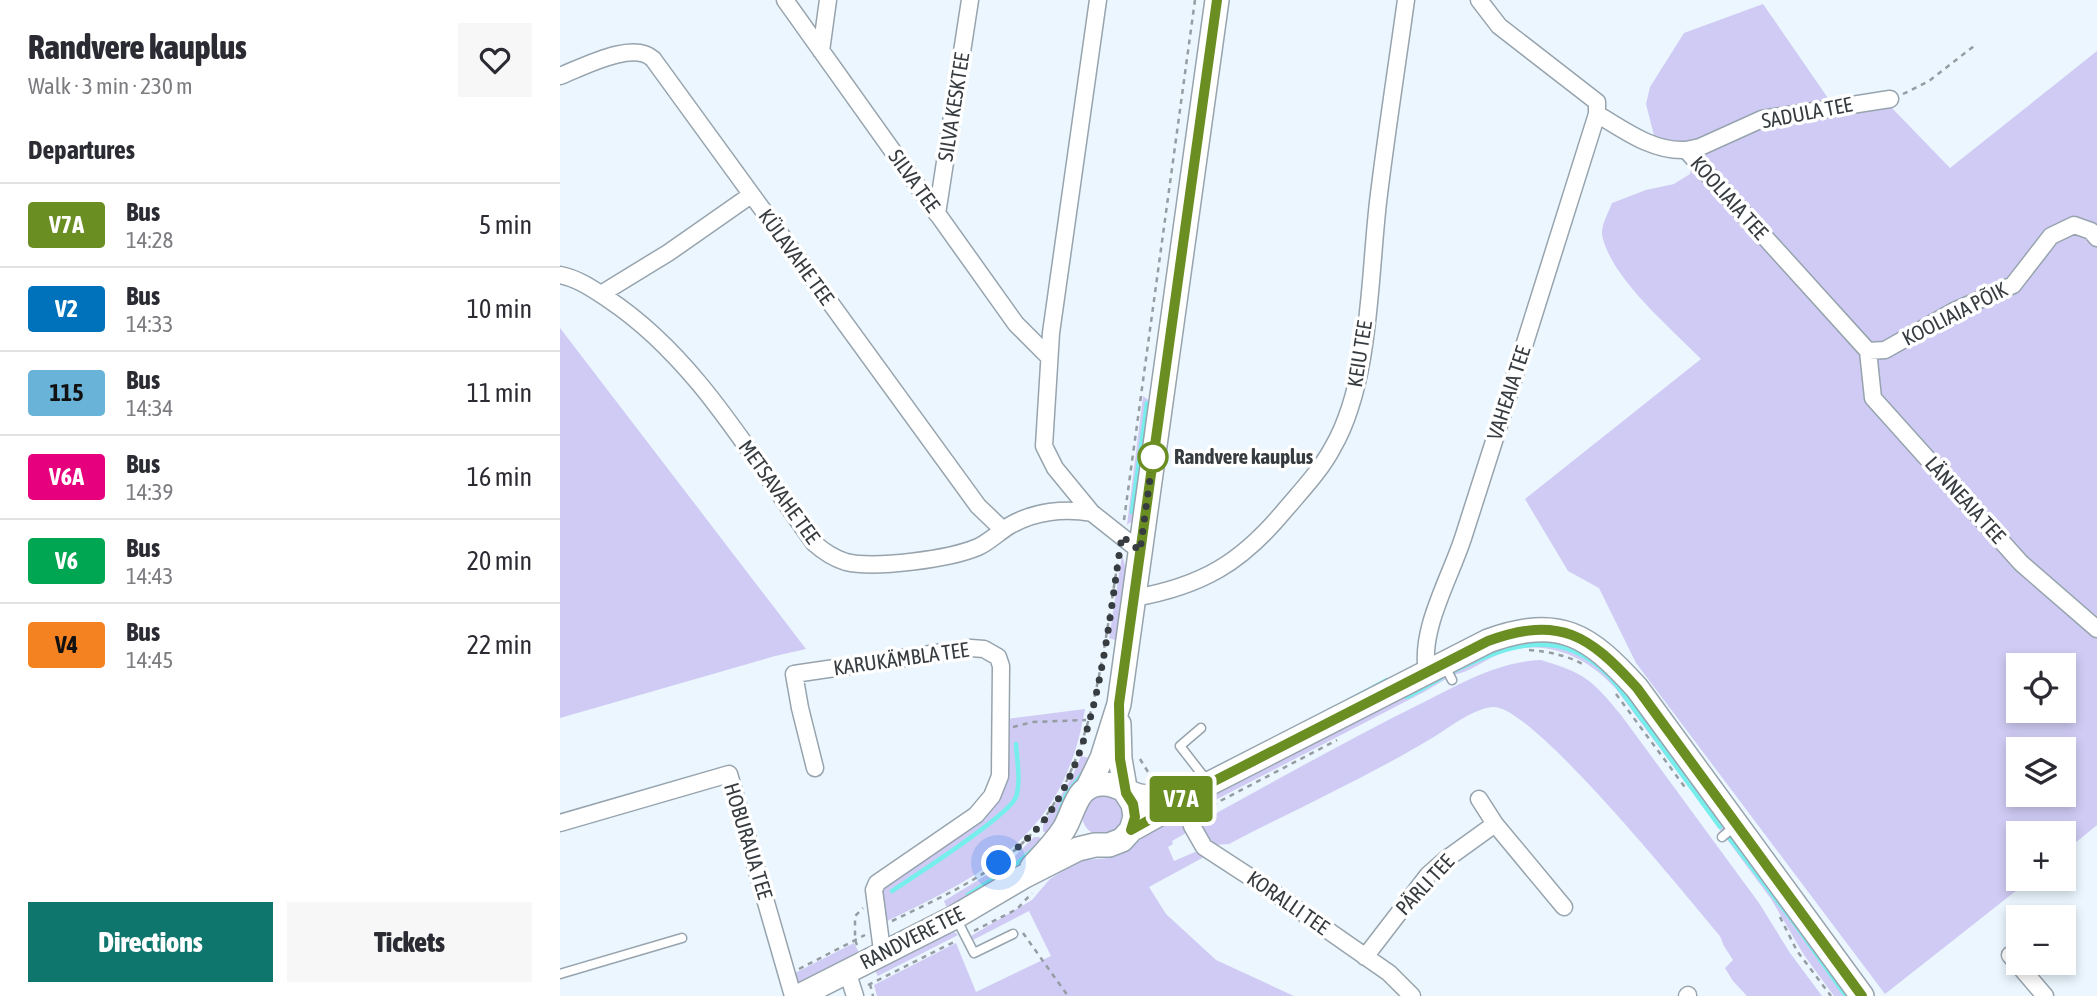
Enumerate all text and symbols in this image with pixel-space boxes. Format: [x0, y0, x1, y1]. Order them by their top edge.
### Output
button: heart [458, 23, 532, 97]
text: Randvere kauplus [28, 28, 247, 66]
street label: SILVA KESKTEE [933, 51, 973, 163]
text: Walk · 3 min · 230 m [28, 73, 192, 99]
street label: SADULA TEE [1760, 91, 1854, 133]
text: Departures [28, 135, 135, 165]
street label: SILVA TEE [884, 145, 946, 216]
street label: KOOLIAIA TEE [1686, 151, 1773, 244]
text: Bus [126, 197, 160, 227]
street label: KÜLAVAHE TEE [754, 204, 839, 309]
text: 5 min [479, 210, 532, 240]
text: V7A [49, 211, 84, 238]
text: 14:28 [126, 227, 173, 253]
street label: KOOLIAIA PÕIK [1898, 276, 2012, 350]
text: Bus [126, 281, 160, 311]
text: 10 min [467, 294, 532, 324]
text: V2 [55, 295, 78, 322]
text: 14:33 [126, 311, 173, 337]
street label: KEIU TEE [1342, 319, 1376, 389]
street label: VAHEAIA TEE [1482, 343, 1535, 443]
text: Bus [126, 365, 160, 395]
text: 11 min [467, 378, 532, 408]
text: 115 [50, 379, 83, 406]
text: 14:34 [126, 395, 173, 421]
street label: METSAVAHE TEE [734, 435, 825, 548]
marker: Randvere kauplus [1138, 442, 1168, 472]
place label: Randvere kauplus [1174, 444, 1314, 468]
text: Bus [126, 449, 160, 479]
street label: LÄNNEAIA TEE [1921, 451, 2011, 548]
text: 16 min [467, 462, 532, 492]
text: V6A [49, 463, 84, 490]
text: 14:39 [126, 479, 173, 505]
text: Bus [126, 533, 160, 563]
text: 20 min [467, 546, 532, 576]
text: V6 [55, 547, 78, 574]
text: 14:43 [126, 563, 173, 589]
text: Bus [126, 617, 160, 647]
text: 22 min [467, 630, 532, 660]
text: V4 [55, 631, 78, 658]
street label: KARUKÄMBLA TEE [832, 637, 970, 679]
text: 14:45 [126, 647, 173, 673]
map controls [2006, 653, 2076, 975]
button: locate [2006, 653, 2076, 723]
button: layers [2006, 737, 2076, 807]
line badge: V7A [1141, 776, 1221, 822]
street label: HOBURAUA TEE [720, 780, 778, 902]
text: V7A [1164, 785, 1198, 812]
button: + [2006, 821, 2076, 891]
your location [981, 845, 1016, 880]
street label: PÄRLI TEE [1390, 849, 1458, 919]
street label: KORALLI TEE [1243, 865, 1334, 939]
street label: RANDVERE TEE [856, 901, 968, 974]
button: Directions [28, 902, 273, 982]
button: Tickets [287, 902, 532, 982]
button: − [2006, 905, 2076, 975]

